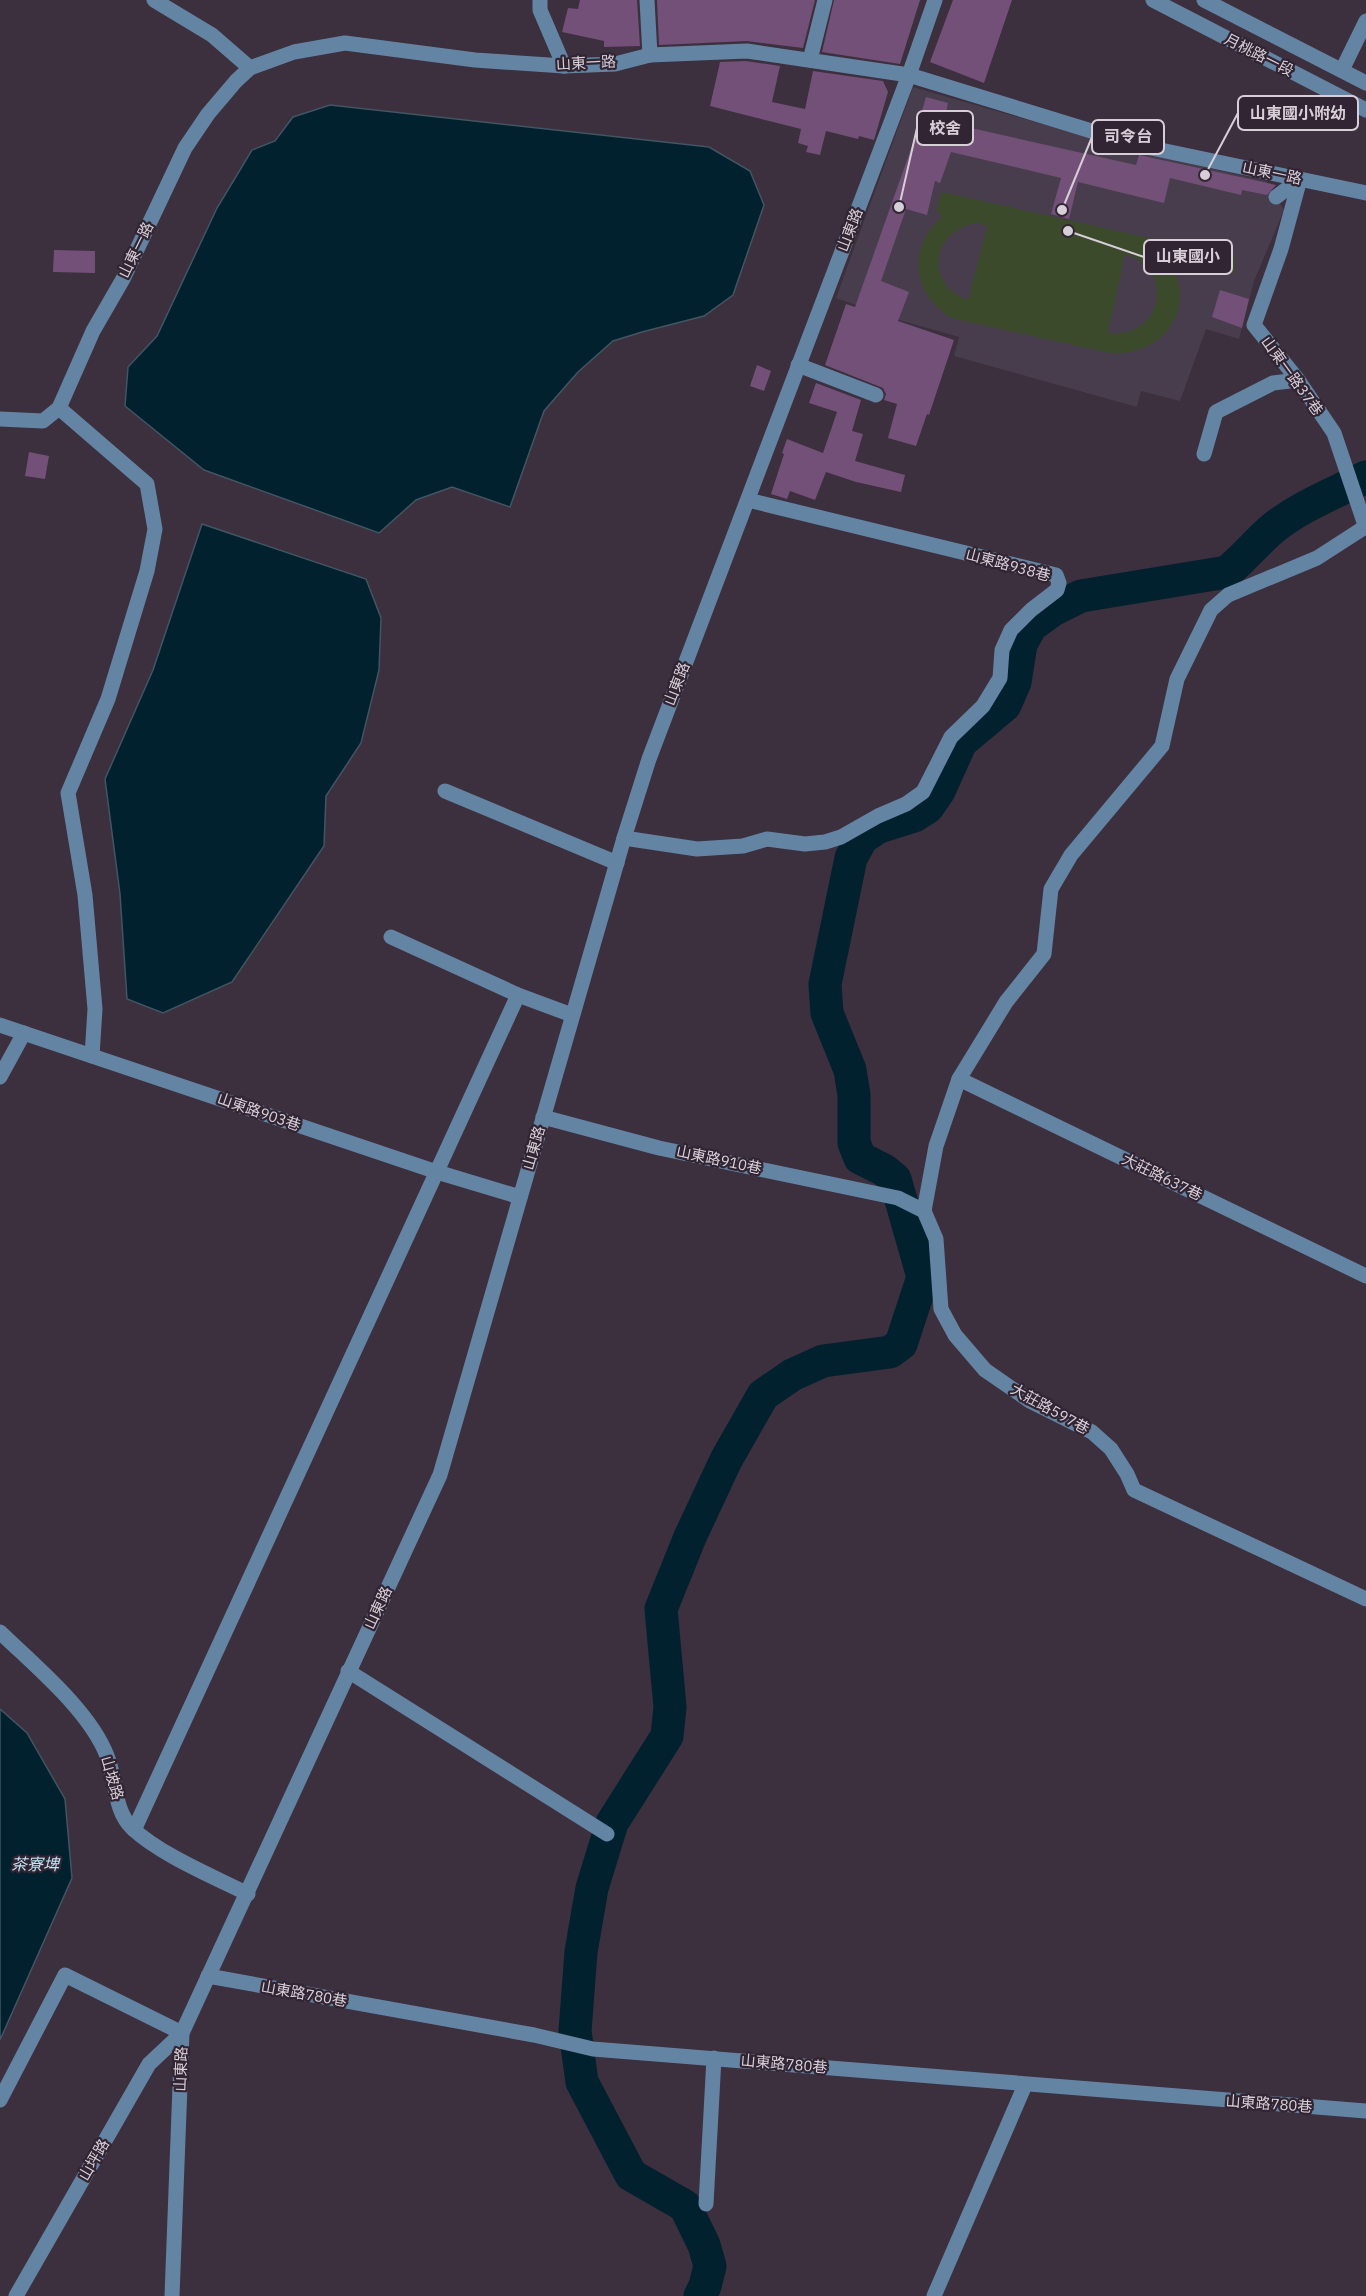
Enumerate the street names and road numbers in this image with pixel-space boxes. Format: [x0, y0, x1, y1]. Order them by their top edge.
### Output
street label: 月桃路一段 [1221, 29, 1297, 80]
street label: 山東一路 [556, 51, 616, 74]
street label: 山東一路 [1241, 157, 1303, 188]
street label: 山東路 [833, 205, 866, 254]
street label: 山東一路 [114, 219, 157, 281]
street label: 山東一路37巷 [1257, 332, 1327, 419]
street label: 山東路938巷 [964, 544, 1053, 585]
street label: 山東路 [660, 659, 693, 708]
street label: 山東路903巷 [215, 1088, 303, 1135]
street label: 山東路 [518, 1124, 549, 1172]
street label: 山東路910巷 [675, 1141, 764, 1178]
street label: 大莊路637巷 [1119, 1149, 1205, 1204]
street label: 大莊路597巷 [1008, 1379, 1093, 1438]
street label: 山東路 [359, 1583, 396, 1632]
street label: 山坡路 [97, 1754, 128, 1802]
street label: 山東路780巷 [260, 1977, 349, 2010]
street label: 山東路 [170, 2046, 191, 2092]
street label: 山東路780巷 [740, 2050, 828, 2077]
street label: 山東路780巷 [1225, 2091, 1313, 2116]
street label: 山坪路 [74, 2136, 113, 2184]

